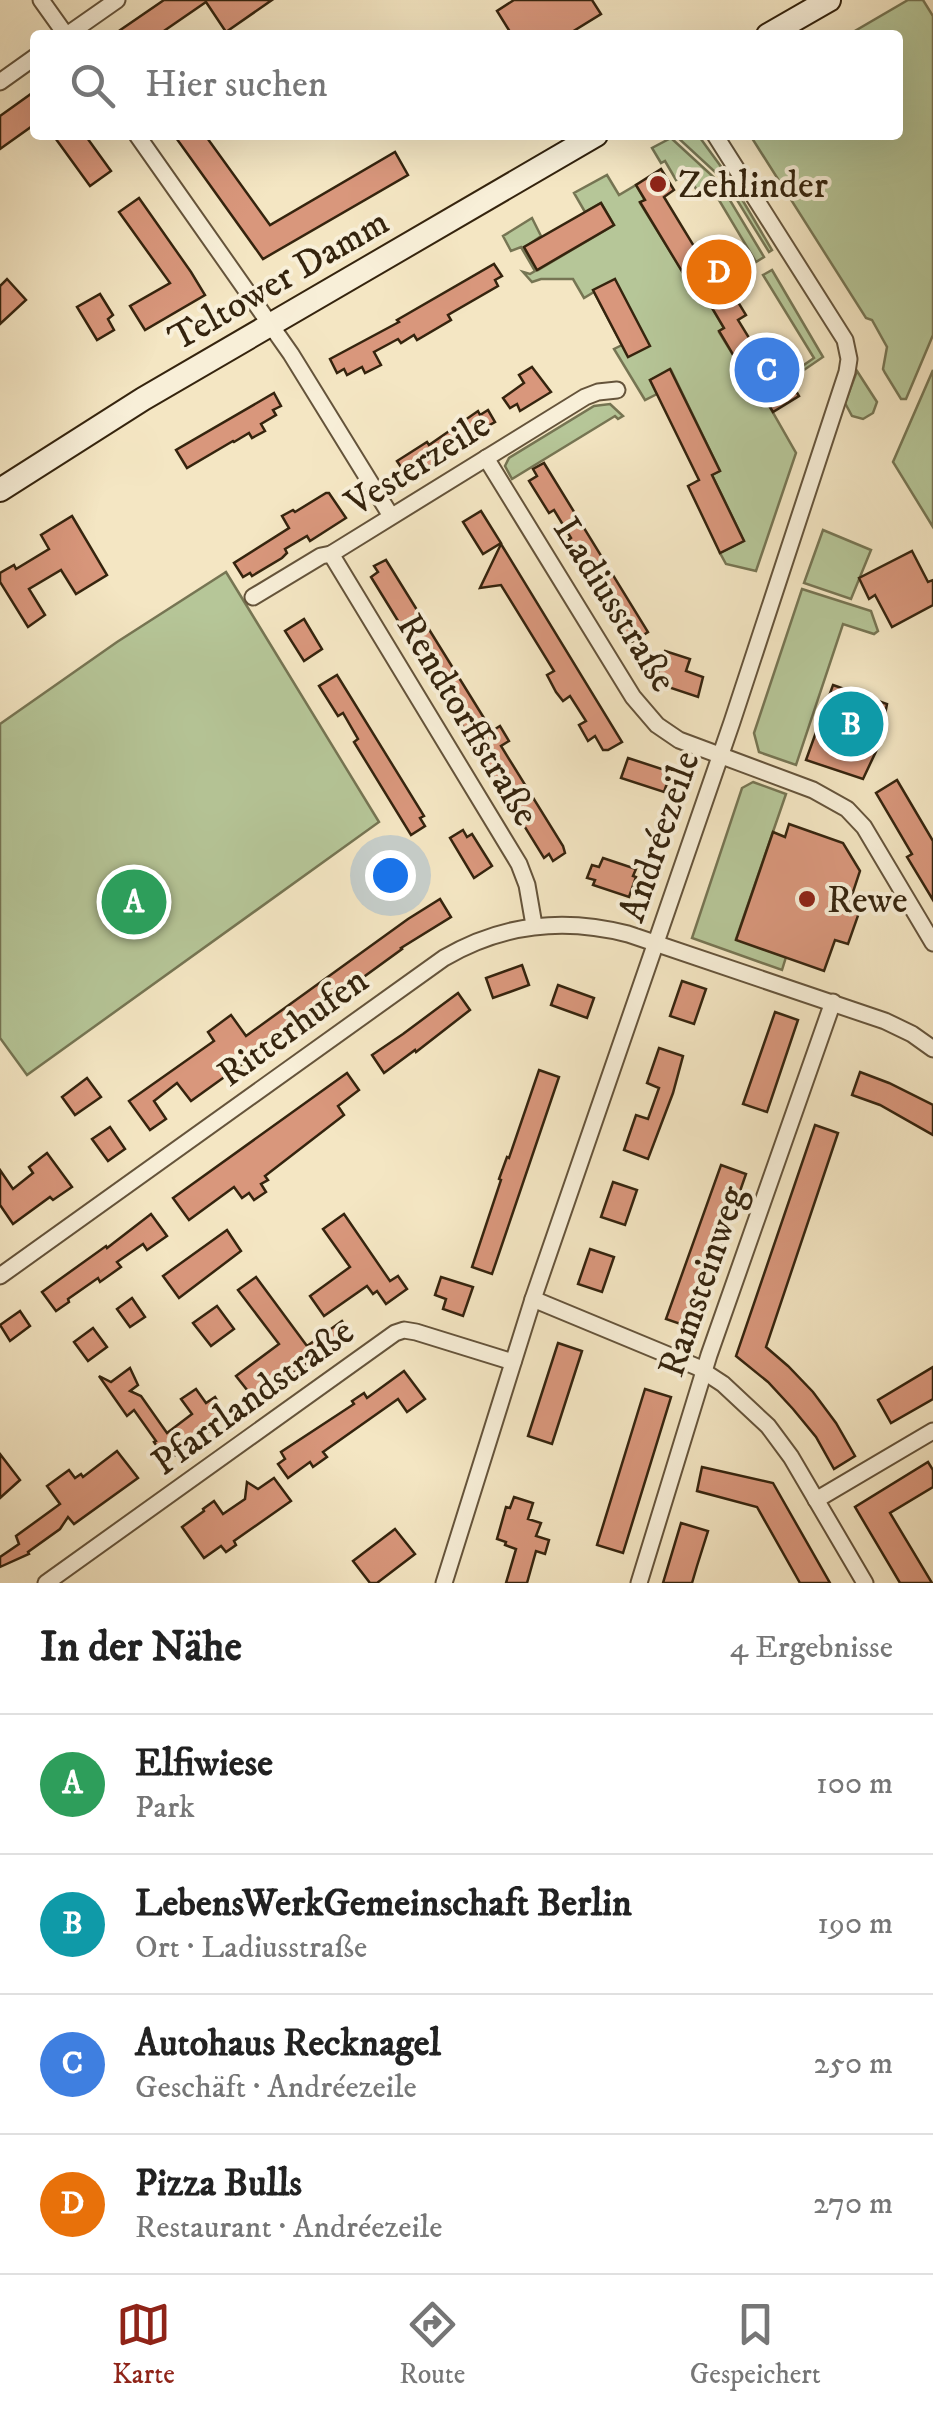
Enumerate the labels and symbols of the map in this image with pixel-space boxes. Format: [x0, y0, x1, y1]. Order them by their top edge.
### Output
place label: Zehlinder [678, 162, 828, 210]
marker: Zehlinder [647, 173, 669, 195]
street label: Teltower Damm [160, 198, 398, 363]
pin: D [686, 234, 752, 310]
pin: C [734, 332, 800, 408]
street label: Vesterzeile [336, 402, 499, 528]
street label: Ladiusstraße [542, 509, 687, 701]
street label: Rendtorffstraße [385, 605, 549, 835]
pin: B [818, 686, 884, 762]
street label: Andréezeile [608, 745, 711, 928]
your location [365, 850, 416, 901]
pin: A [102, 864, 166, 940]
place label: Rewe [827, 877, 908, 925]
marker: Rewe [796, 888, 818, 910]
street label: Ritterhufen [208, 957, 378, 1098]
street label: Ramsteinweg [648, 1180, 758, 1383]
street label: Pfarrlandstraße [143, 1308, 364, 1487]

